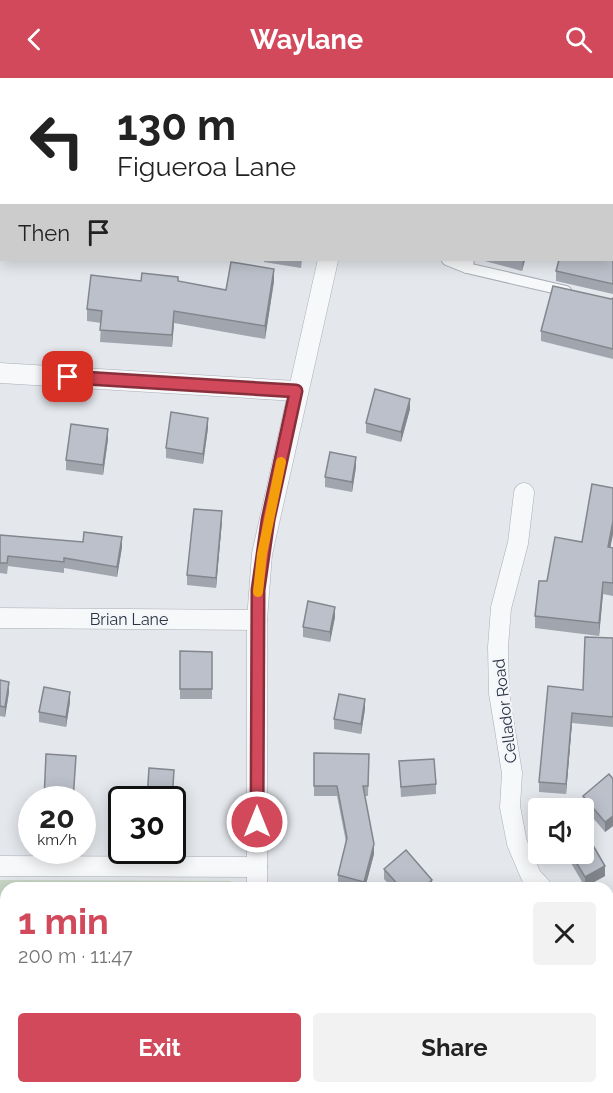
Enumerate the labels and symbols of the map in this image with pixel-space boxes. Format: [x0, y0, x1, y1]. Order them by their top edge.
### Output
pin [42, 351, 93, 402]
street label: Brian Lane [90, 610, 168, 629]
street label: Cellador Road [489, 658, 521, 764]
speed limit sign: 30 [108, 786, 186, 864]
position arrow [225, 790, 289, 854]

